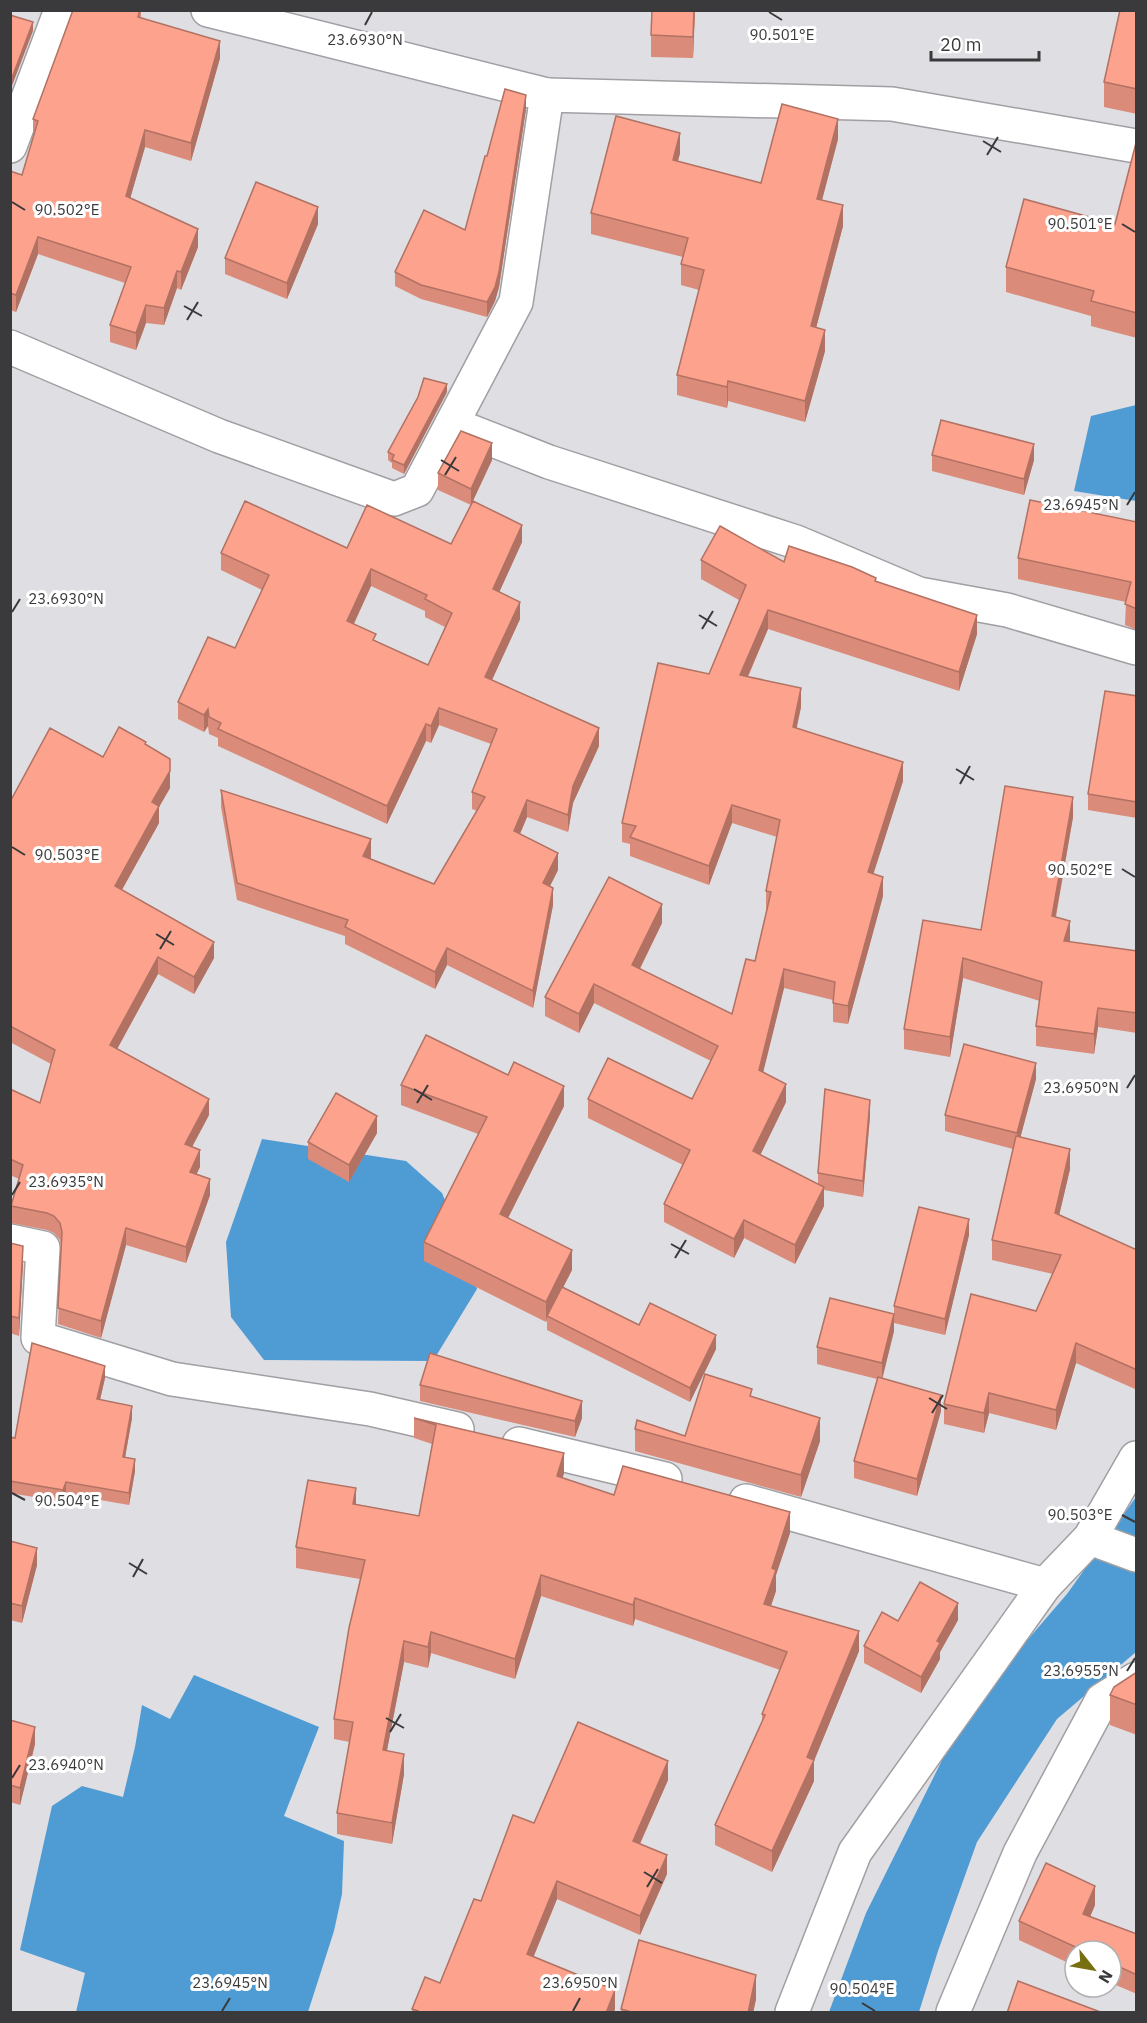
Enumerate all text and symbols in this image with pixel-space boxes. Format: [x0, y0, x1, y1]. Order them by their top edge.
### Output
scale bar [931, 24, 1039, 62]
text: 90.501°E [750, 25, 814, 44]
text: 23.6930°N [327, 30, 403, 49]
text: 20 m [940, 33, 982, 56]
text: 90.502°E [35, 200, 99, 219]
text: 90.501°E [1048, 214, 1112, 233]
text: 23.6945°N [1043, 495, 1119, 514]
text: 23.6930°N [28, 589, 104, 608]
text: 90.503°E [35, 845, 99, 864]
text: 90.502°E [1048, 860, 1112, 879]
text: 23.6950°N [1043, 1078, 1119, 1097]
text: 23.6935°N [28, 1172, 104, 1191]
text: 90.504°E [35, 1491, 99, 1510]
text: 90.503°E [1048, 1505, 1112, 1524]
text: 23.6955°N [1043, 1661, 1119, 1680]
text: 23.6940°N [28, 1755, 104, 1774]
north arrow [1063, 1939, 1123, 1999]
text: N [1094, 1967, 1117, 1987]
text: 23.6945°N [192, 1973, 268, 1992]
text: 23.6950°N [542, 1973, 618, 1992]
text: 90.504°E [830, 1979, 894, 1998]

